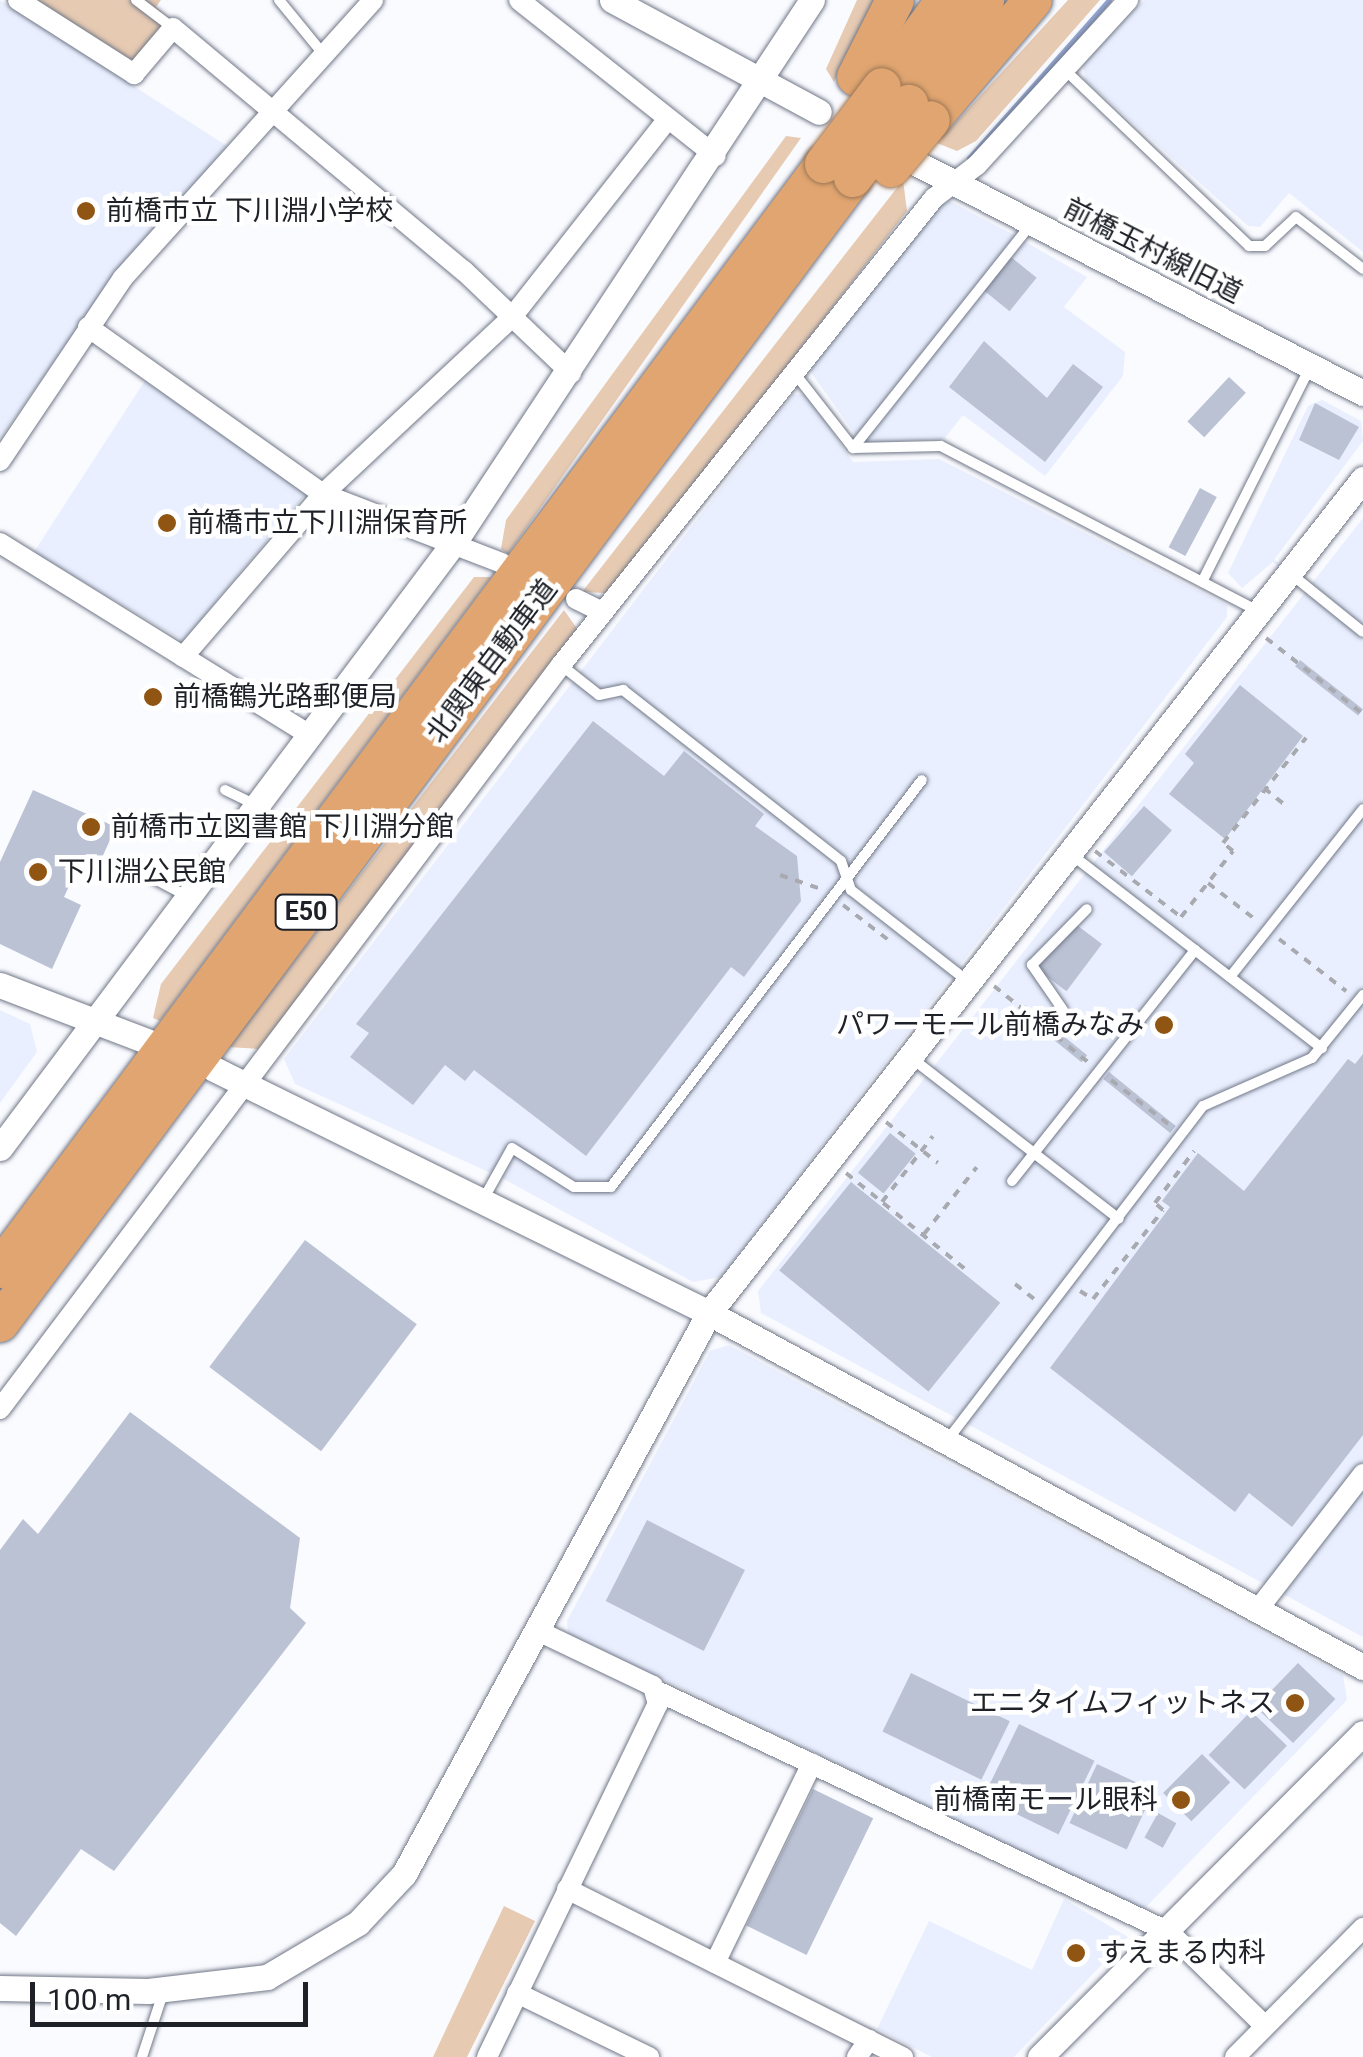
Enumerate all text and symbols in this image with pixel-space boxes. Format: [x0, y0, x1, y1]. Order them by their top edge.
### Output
street label: 前橋玉村線旧道 [1058, 192, 1248, 310]
place label: 前橋市立 下川淵小学校 [106, 194, 393, 228]
marker: 前橋市立 下川淵小学校 [75, 200, 97, 222]
place label: 前橋市立下川淵保育所 [187, 506, 467, 540]
marker: 前橋市立下川淵保育所 [156, 512, 178, 534]
street label: 北関東自動車道 [420, 573, 564, 749]
place label: 前橋鶴光路郵便局 [173, 680, 397, 714]
marker: 前橋鶴光路郵便局 [142, 686, 164, 708]
place label: 前橋市立図書館 下川淵分館 [111, 810, 454, 844]
marker: 前橋市立図書館 下川淵分館 [80, 816, 102, 838]
place label: 下川淵公民館 [58, 855, 226, 889]
marker: 下川淵公民館 [27, 861, 49, 883]
road number: E50 [274, 892, 338, 932]
place label: パワーモール前橋みなみ [836, 1008, 1144, 1042]
marker: パワーモール前橋みなみ [1153, 1014, 1175, 1036]
place label: エニタイムフィットネス [967, 1686, 1275, 1720]
marker: エニタイムフィットネス [1284, 1692, 1306, 1714]
place label: 前橋南モール眼科 [934, 1783, 1158, 1817]
marker: 前橋南モール眼科 [1168, 1787, 1194, 1813]
place label: すえまる内科 [1098, 1936, 1266, 1970]
marker: すえまる内科 [1063, 1940, 1089, 1966]
scale bar [35, 1962, 312, 2024]
text: 100 m [47, 1982, 131, 2017]

